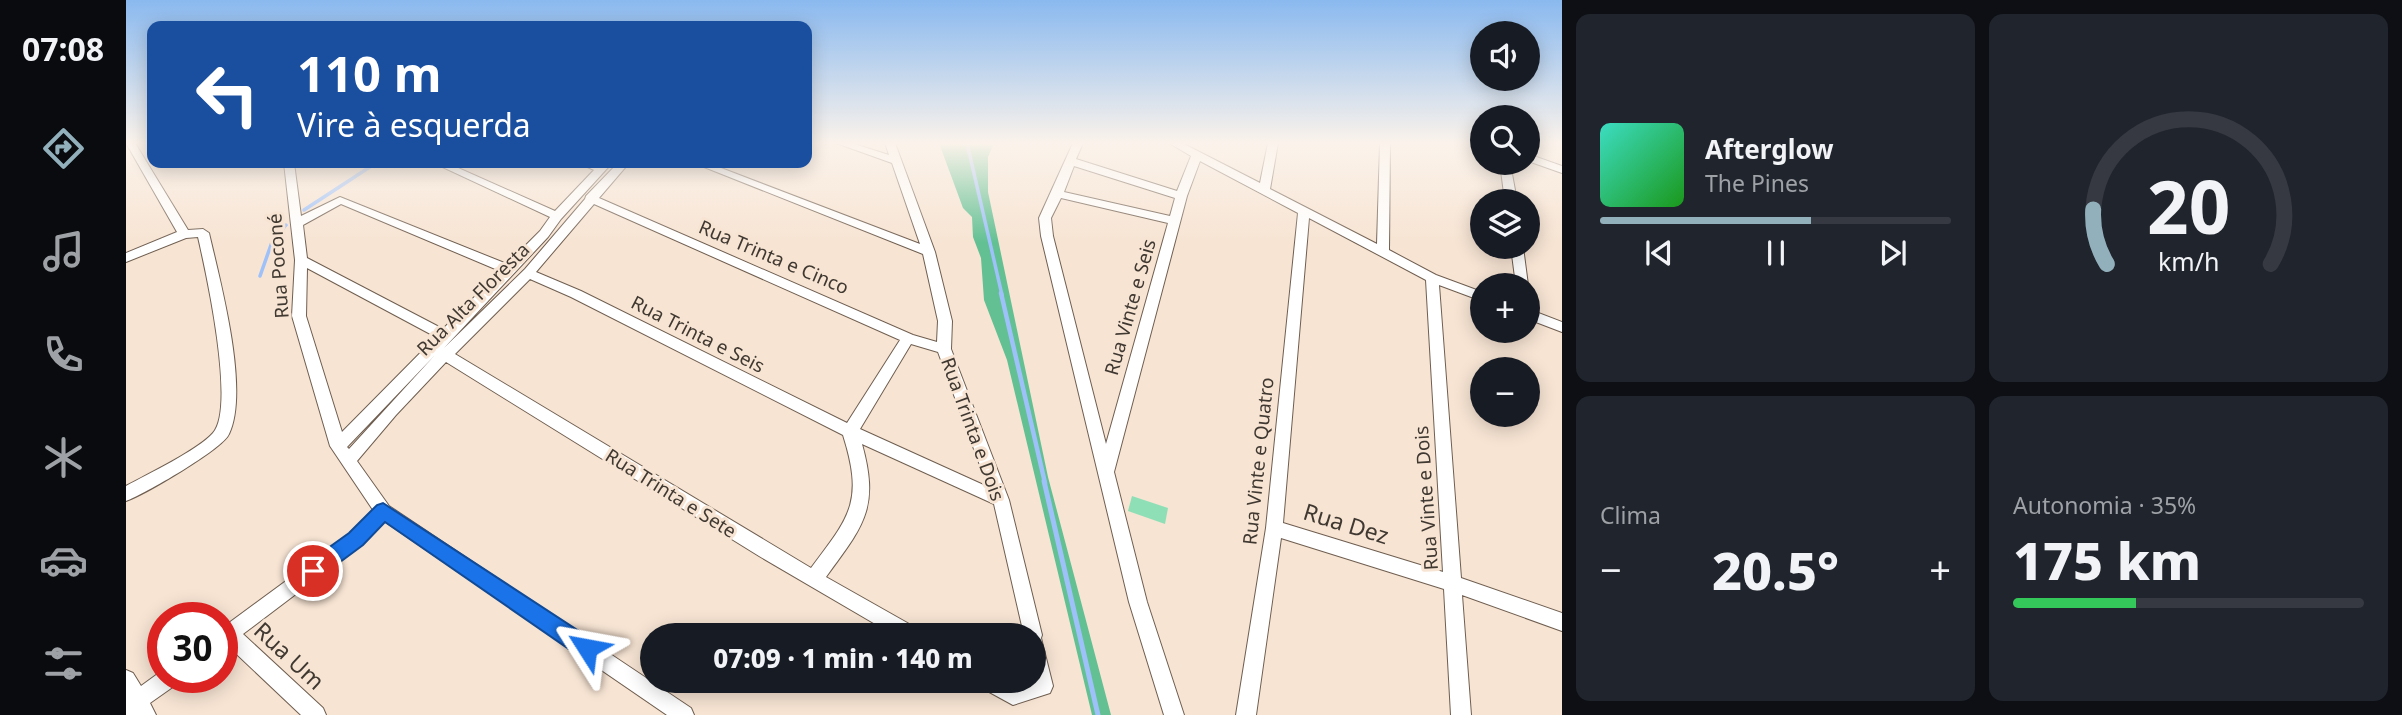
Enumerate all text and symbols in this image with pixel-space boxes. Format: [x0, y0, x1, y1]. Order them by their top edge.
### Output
map controls [1470, 21, 1540, 427]
button: sound [1470, 21, 1540, 91]
text: 07:08 [22, 27, 104, 70]
text: 110 m [297, 40, 442, 106]
icon: left [182, 49, 273, 140]
text: Vire à esquerda [297, 103, 531, 146]
button: search [1470, 105, 1540, 175]
icon: directions [39, 124, 88, 173]
text: Afterglow [1705, 131, 1833, 167]
text: 20 [2147, 156, 2230, 255]
text: The Pines [1705, 167, 1809, 199]
button: layers [1470, 189, 1540, 259]
street label: Rua Poconé [261, 213, 295, 319]
street label: Rua Trinta e Cinco [695, 214, 853, 300]
icon: music [39, 227, 88, 276]
icon: previous [1640, 234, 1678, 272]
icon: pause [1757, 234, 1795, 272]
icon: next [1874, 234, 1912, 272]
street label: Rua Vinte e Seis [1098, 236, 1162, 378]
street label: Rua Alta Floresta [411, 237, 535, 361]
text: km/h [2158, 244, 2219, 278]
button: + [1470, 273, 1540, 343]
street label: Rua Trinta e Seis [627, 289, 769, 379]
icon: phone [39, 330, 88, 379]
street label: Rua Trinta e Dois [935, 354, 1011, 504]
button: − [1470, 357, 1540, 427]
street label: Rua Vinte e Quatro [1236, 376, 1280, 546]
street label: Rua Vinte e Dois [1408, 425, 1444, 571]
icon: climate [39, 433, 88, 482]
street label: Rua Trinta e Sete [600, 442, 742, 544]
text: Autonomia · 35% [2013, 489, 2196, 521]
street label: Rua Dez [1300, 495, 1393, 551]
text: Clima [1600, 499, 1661, 531]
text: 175 km [2013, 524, 2201, 595]
text: 20.5° [1712, 534, 1839, 605]
icon: car [39, 536, 88, 585]
pin [283, 541, 343, 601]
text: − [1600, 543, 1622, 595]
text: + [1929, 543, 1951, 595]
icon: arrive [294, 552, 332, 590]
speed limit sign: 30 [147, 602, 238, 693]
position arrow [550, 611, 624, 685]
street label: Rua Um [247, 614, 332, 696]
icon: filters [39, 639, 88, 688]
text: 07:09 · 1 min · 140 m [713, 640, 973, 676]

